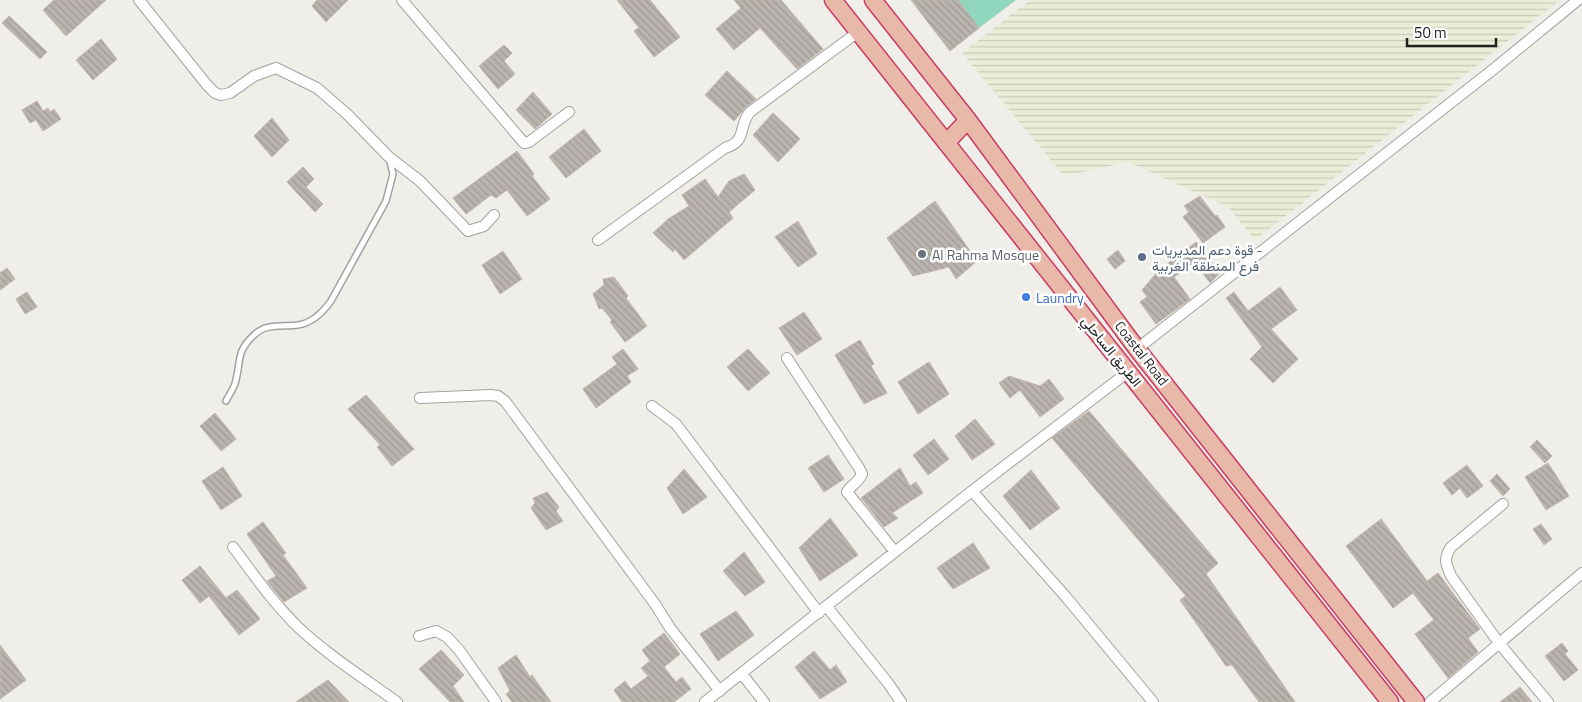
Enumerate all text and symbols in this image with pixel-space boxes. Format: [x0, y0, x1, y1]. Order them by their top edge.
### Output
scale bar [1407, 15, 1496, 47]
text: 50 m [1414, 21, 1447, 44]
place label: قوة دعم المديريات - فرع المنطقة الغربية [1152, 239, 1263, 277]
place label: Al Rahma Mosque [932, 244, 1039, 265]
marker: Al Rahma Mosque [916, 248, 928, 260]
marker: قوة دعم المديريات - فرع المنطقة الغربية [1136, 251, 1148, 263]
place label: Laundry [1036, 287, 1084, 308]
marker: Laundry [1020, 291, 1032, 303]
street label: الطريق الساحلي [1075, 311, 1147, 392]
street label: Coastal Road [1110, 316, 1174, 390]

